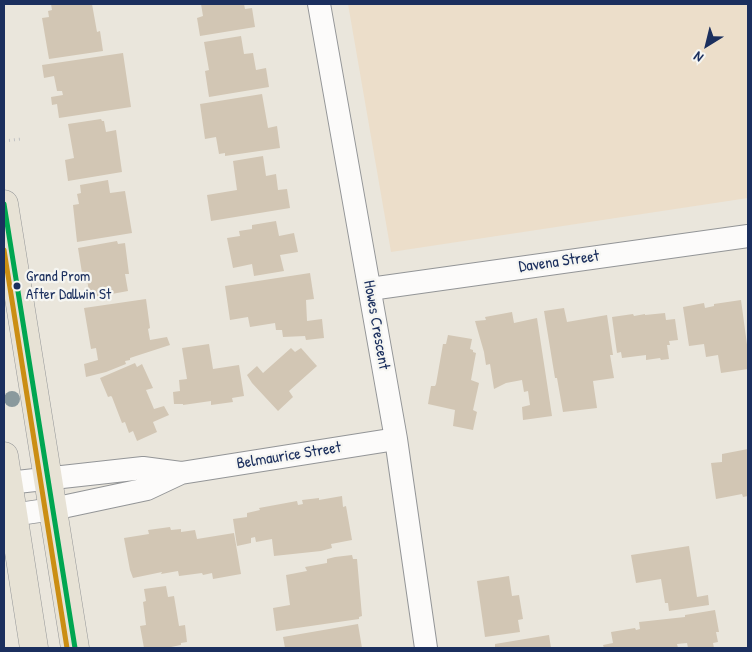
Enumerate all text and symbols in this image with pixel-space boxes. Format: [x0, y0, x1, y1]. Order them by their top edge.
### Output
north arrow [682, 20, 732, 70]
text: N [689, 48, 706, 67]
street label: Davena Street [518, 247, 600, 277]
place label: Grand Prom After Dallwin St [26, 268, 111, 303]
street label: Howes Crescent [359, 279, 393, 371]
marker: Grand Prom After Dallwin St [12, 281, 22, 291]
street label: Belmaurice Street [235, 438, 343, 474]

